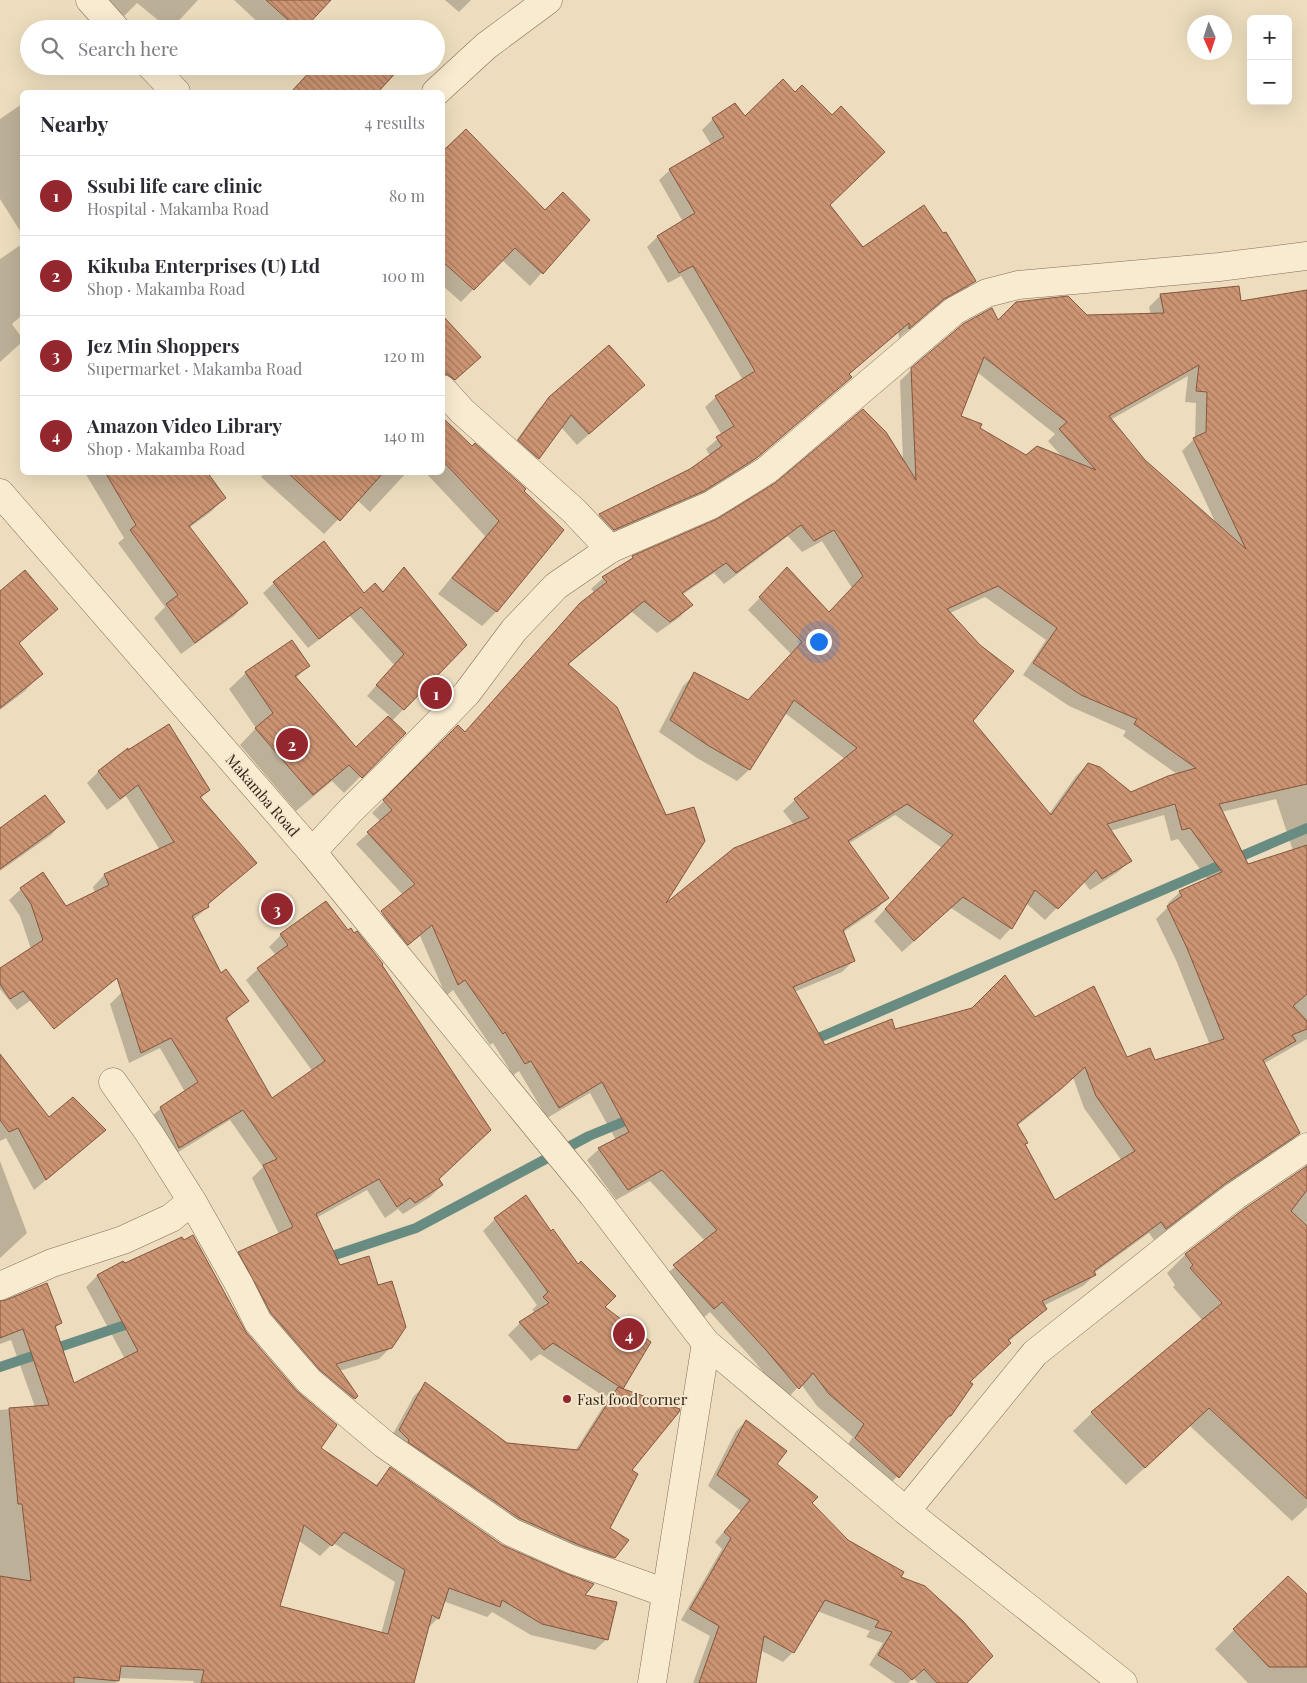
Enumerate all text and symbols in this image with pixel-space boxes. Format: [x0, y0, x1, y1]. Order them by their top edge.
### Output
north arrow [1187, 15, 1232, 60]
map controls [1247, 15, 1292, 105]
button: + [1247, 15, 1292, 60]
search box [20, 20, 445, 75]
icon: search [38, 34, 66, 62]
text: Search here [78, 35, 178, 61]
button: − [1247, 60, 1292, 105]
text: Nearby [40, 109, 109, 137]
text: 4 results [364, 112, 425, 133]
text: Ssubi life care clinic [87, 172, 262, 198]
text: 1 [53, 185, 59, 206]
text: 80 m [389, 185, 425, 206]
text: Hospital · Makamba Road [87, 198, 269, 219]
text: Kikuba Enterprises (U) Ltd [87, 252, 320, 278]
text: 2 [52, 265, 60, 286]
text: 100 m [382, 265, 425, 286]
text: Shop · Makamba Road [87, 278, 245, 299]
text: Jez Min Shoppers [87, 332, 239, 358]
text: 3 [52, 345, 60, 366]
text: 120 m [384, 345, 425, 366]
text: Supermarket · Makamba Road [87, 358, 302, 379]
text: Amazon Video Library [87, 412, 282, 438]
text: 4 [52, 425, 60, 446]
text: 140 m [383, 425, 425, 446]
text: Shop · Makamba Road [87, 438, 245, 459]
your location [806, 629, 832, 655]
pin: 1 [420, 674, 452, 712]
pin: 2 [276, 725, 308, 763]
street label: Makamba Road [222, 750, 305, 841]
pin: 3 [261, 890, 293, 928]
pin: 4 [613, 1315, 645, 1353]
place label: Fast food corner [577, 1389, 688, 1409]
marker: Fast food corner [561, 1393, 573, 1405]

